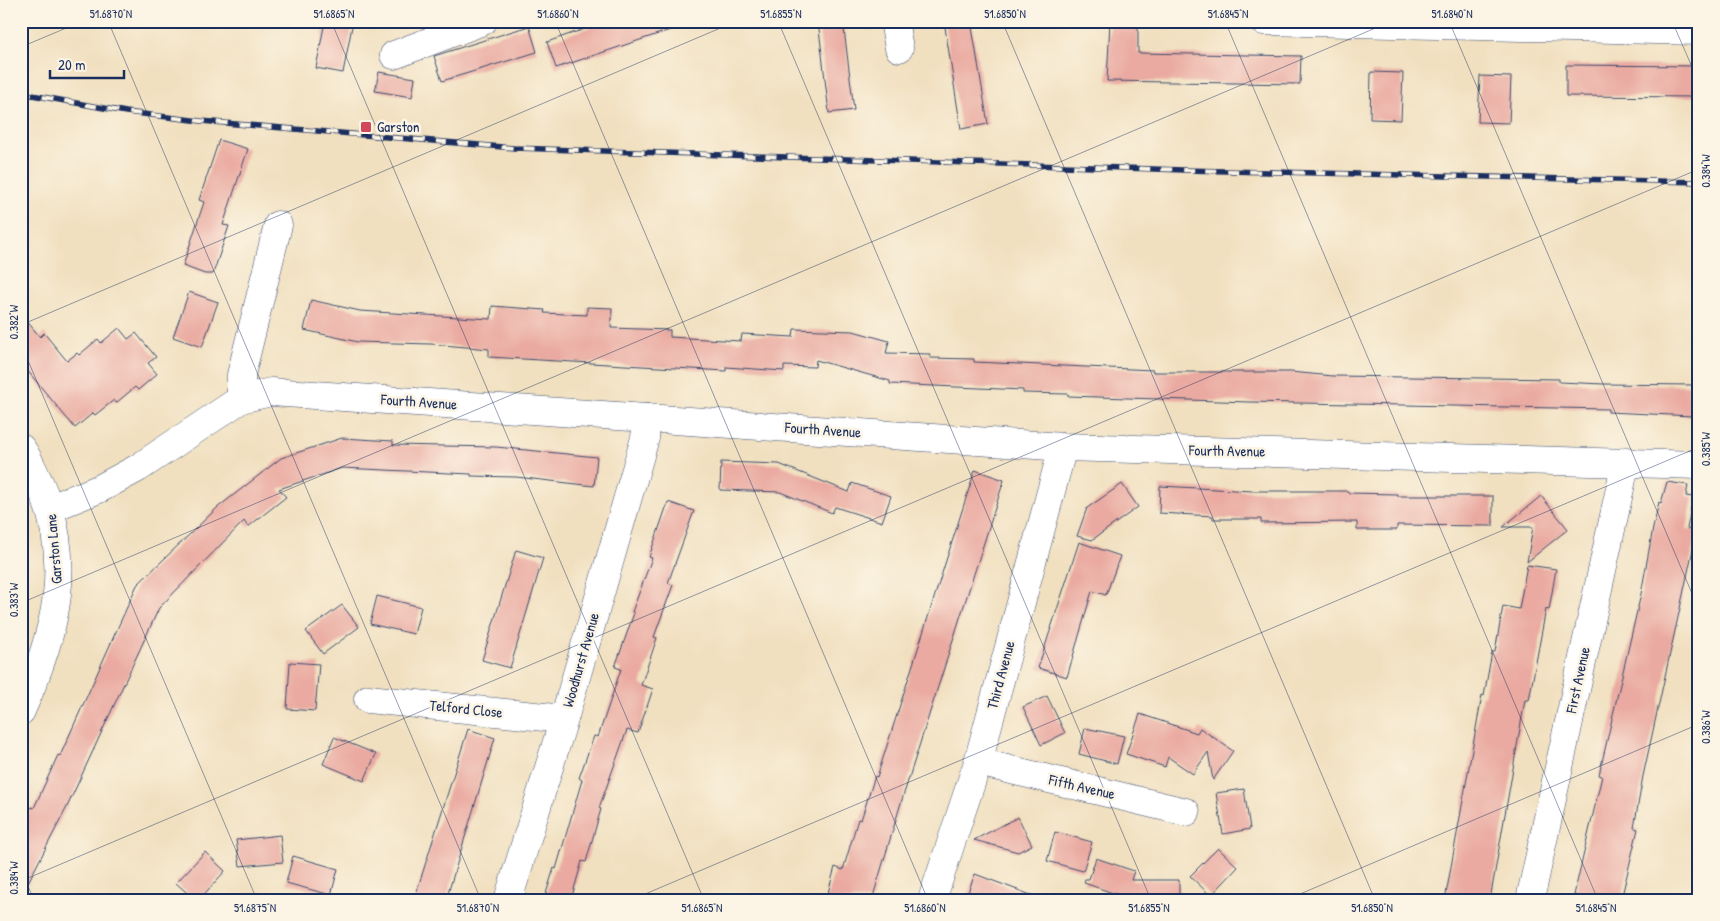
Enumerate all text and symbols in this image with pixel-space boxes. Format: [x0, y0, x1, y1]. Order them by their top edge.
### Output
text: 51.6870°N [90, 5, 132, 22]
text: 51.6865°N [313, 5, 355, 22]
text: 51.6860°N [537, 5, 579, 22]
text: 51.6855°N [760, 5, 802, 22]
text: 51.6850°N [984, 5, 1026, 22]
text: 51.6845°N [1208, 5, 1248, 22]
text: 51.6840°N [1431, 5, 1473, 22]
scale bar [50, 48, 124, 80]
text: 20 m [58, 54, 85, 75]
place label: Garston [377, 116, 420, 137]
marker: Garston [359, 120, 373, 134]
text: 0.384°W [1697, 154, 1714, 188]
text: 0.382°W [5, 304, 22, 339]
street label: Fourth Avenue [379, 388, 458, 415]
street label: Fourth Avenue [783, 416, 862, 443]
text: 0.385°W [1697, 432, 1714, 466]
street label: Fourth Avenue [1188, 439, 1265, 462]
street label: Garston Lane [40, 513, 67, 585]
text: 0.383°W [5, 582, 22, 617]
street label: Woodhurst Avenue [557, 610, 604, 710]
street label: Third Avenue [981, 638, 1020, 711]
street label: First Avenue [1560, 645, 1595, 716]
street label: Telford Close [428, 694, 504, 723]
text: 0.386°W [1697, 710, 1714, 744]
street label: Fifth Avenue [1046, 768, 1117, 804]
text: 0.384°W [5, 861, 22, 895]
text: 51.6875°N [234, 899, 276, 916]
text: 51.6870°N [457, 899, 499, 916]
text: 51.6865°N [681, 899, 723, 916]
text: 51.6860°N [904, 899, 946, 916]
text: 51.6855°N [1128, 899, 1170, 916]
text: 51.6850°N [1351, 899, 1393, 916]
text: 51.6845°N [1576, 899, 1616, 916]

